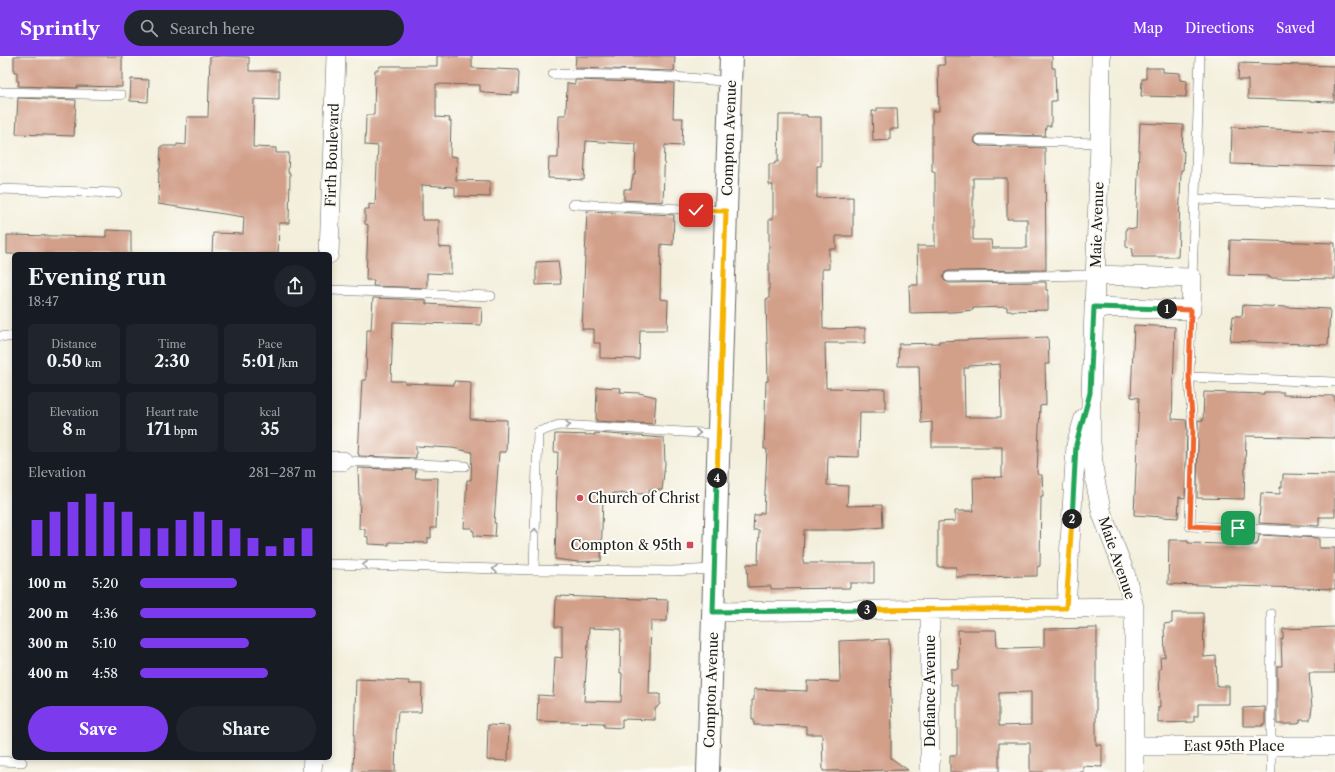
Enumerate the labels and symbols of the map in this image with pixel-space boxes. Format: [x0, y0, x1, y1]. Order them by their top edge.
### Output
street label: Compton Avenue [718, 79, 740, 196]
street label: Firth Boulevard [321, 102, 343, 207]
street label: Maie Avenue [1086, 181, 1108, 269]
pin [679, 193, 713, 227]
pin: 1 [1157, 299, 1177, 319]
one-way arrow [565, 421, 571, 430]
one-way arrow [695, 428, 701, 437]
pin: 4 [707, 468, 727, 488]
place label: Church of Christ [588, 489, 700, 507]
marker: Church of Christ [575, 493, 585, 503]
pin: 2 [1062, 509, 1082, 529]
pin [1221, 511, 1255, 545]
street label: Maie Avenue [1094, 514, 1140, 602]
one-way arrow [531, 528, 539, 534]
place label: Compton & 95th [570, 536, 682, 554]
marker: Compton & 95th [685, 540, 695, 550]
one-way arrow [362, 561, 368, 569]
one-way arrow [492, 564, 498, 573]
pin: 3 [857, 600, 877, 620]
street label: Compton Avenue [700, 631, 722, 748]
street label: Defiance Avenue [921, 635, 939, 747]
street label: East 95th Place [1184, 737, 1285, 755]

